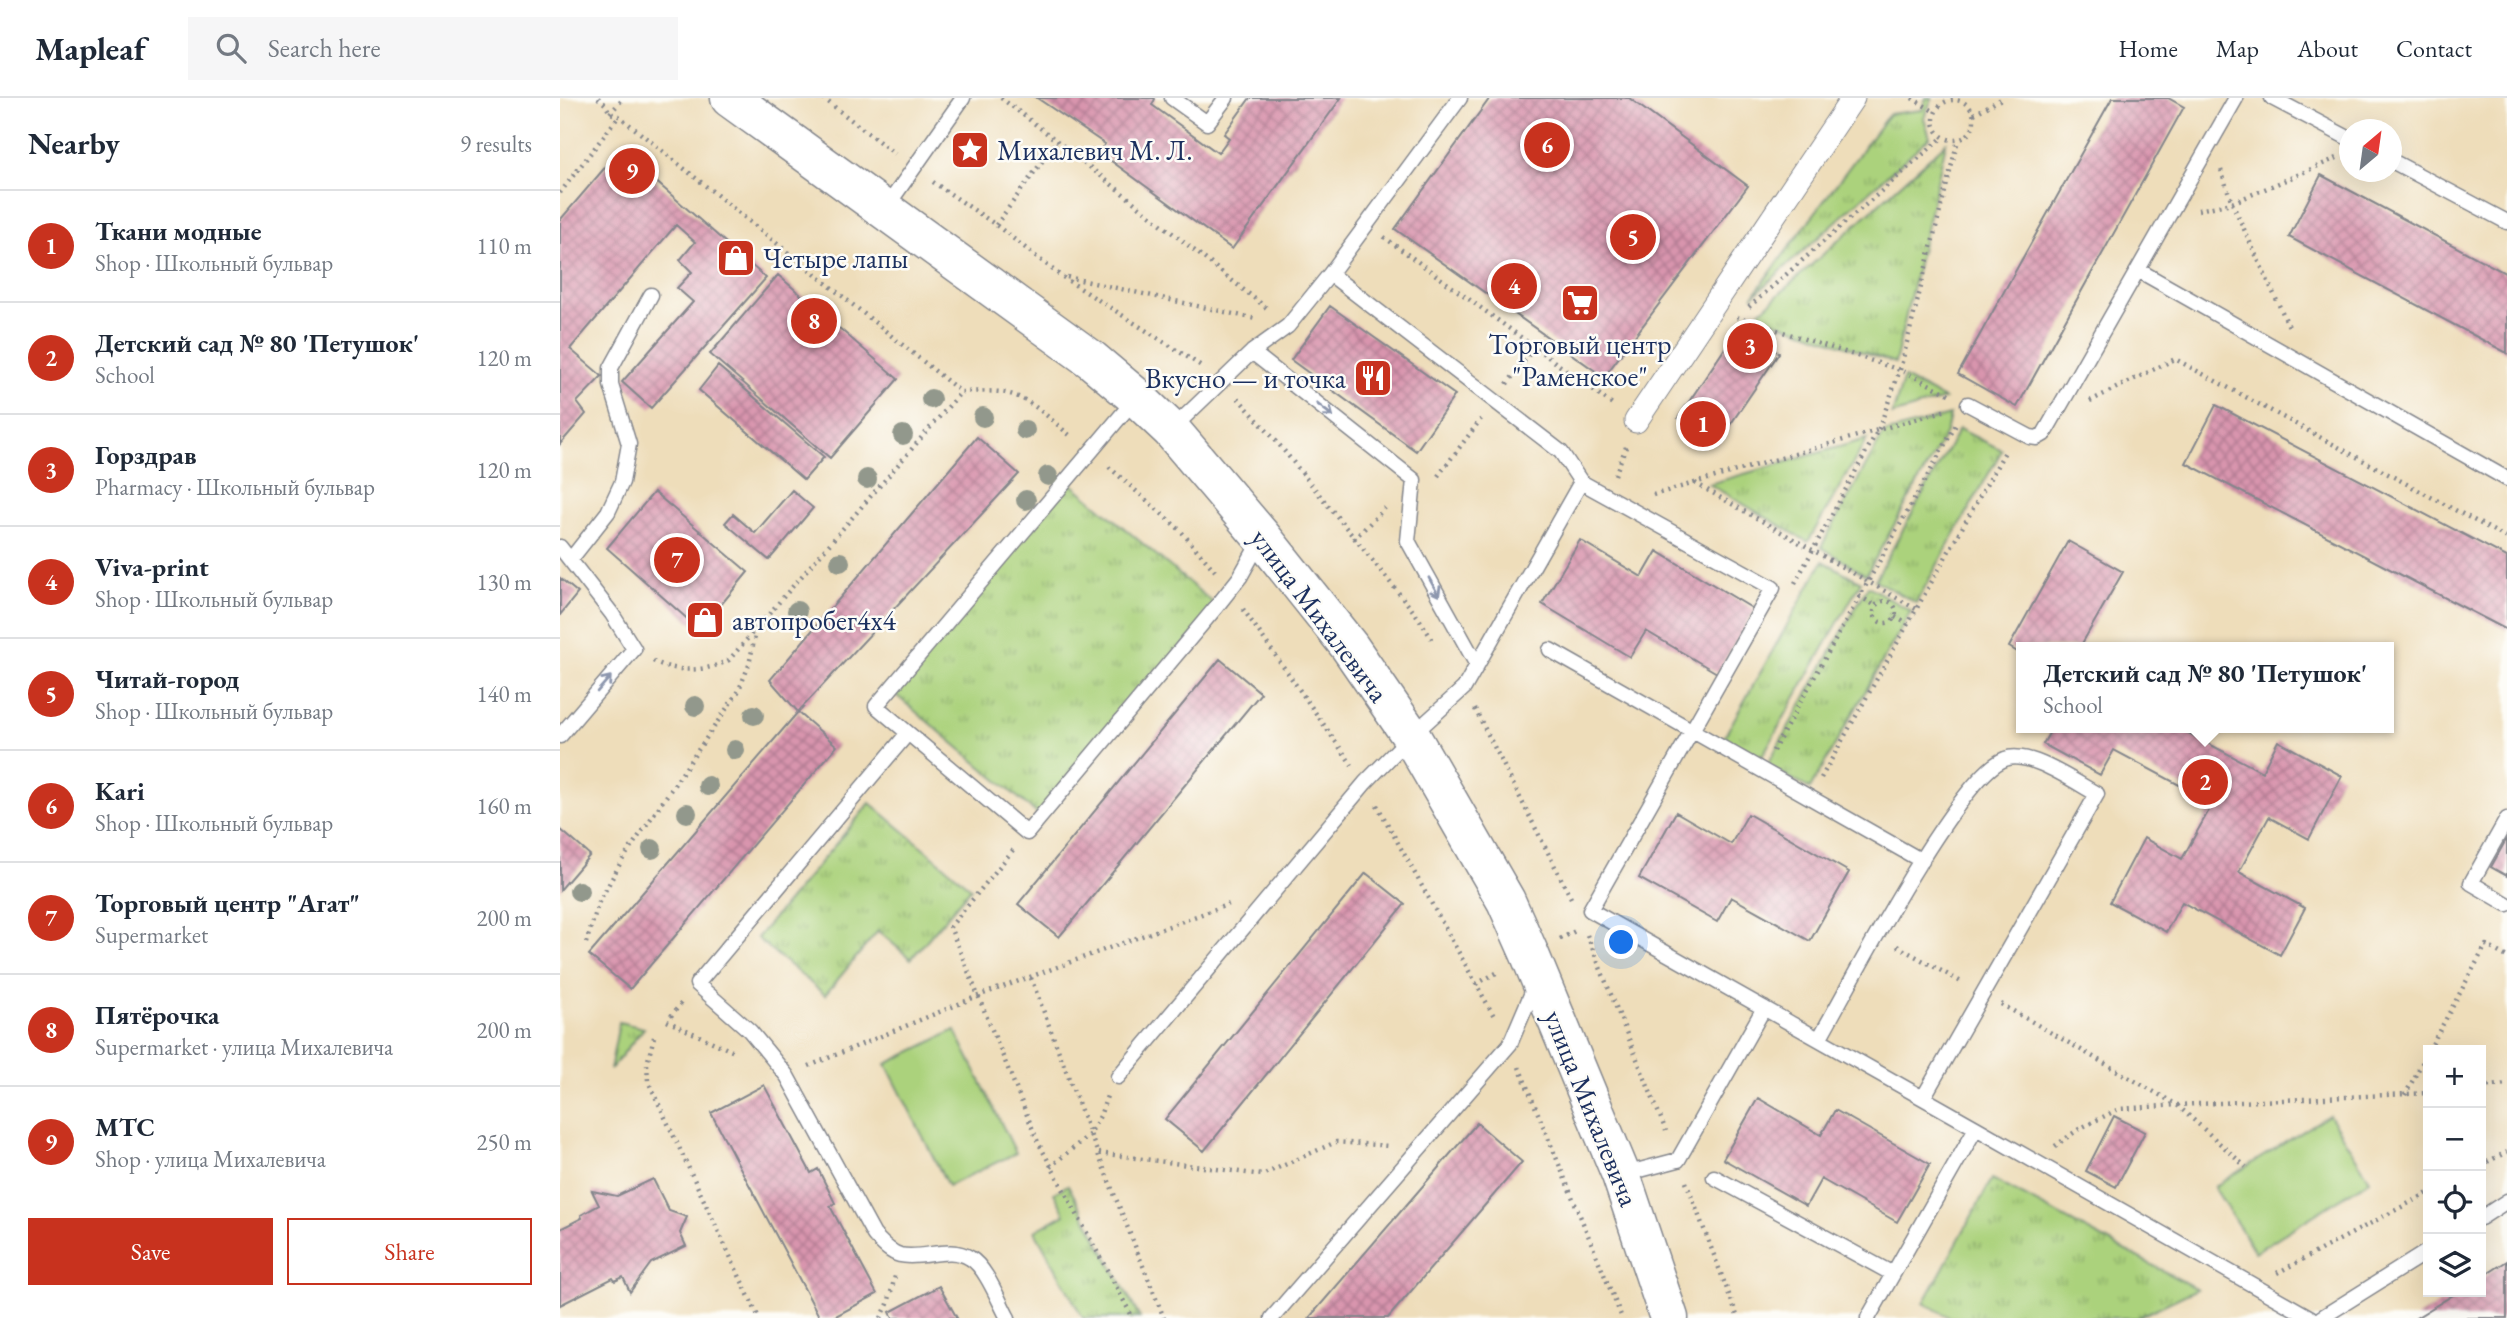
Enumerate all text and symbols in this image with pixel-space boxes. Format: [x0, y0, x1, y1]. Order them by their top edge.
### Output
search box [188, 17, 678, 80]
text: Mapleaf [35, 27, 146, 70]
icon: search [212, 29, 250, 67]
text: Search here [268, 31, 381, 65]
text: Home [2118, 33, 2178, 64]
text: Map [2216, 33, 2259, 64]
text: About [2297, 33, 2358, 64]
text: Contact [2396, 33, 2472, 64]
pin: 6 [1524, 119, 1570, 171]
north arrow [2339, 119, 2402, 182]
text: Nearby [28, 124, 120, 163]
text: 9 results [460, 129, 532, 159]
place icon: Михалевич М. Л. [949, 129, 991, 171]
place label: Михалевич М. Л. [997, 132, 1193, 168]
pin: 9 [609, 145, 655, 197]
pin: 5 [1610, 211, 1656, 263]
text: Ткани модные [95, 214, 262, 248]
text: 1 [45, 231, 57, 261]
text: 110 m [476, 231, 532, 261]
shop icon: Четыре лапы [715, 237, 757, 279]
place label: Четыре лапы [763, 240, 908, 276]
text: Shop · Школьный бульвар [95, 248, 333, 278]
pin: 4 [1491, 260, 1537, 312]
supermarket icon: Торговый центр "Раменское" [1559, 282, 1601, 324]
pin: 8 [791, 295, 837, 347]
pin: 3 [1727, 320, 1773, 372]
text: Детский сад № 80 'Петушок' [95, 326, 419, 360]
place label: Торговый центр "Раменское" [1488, 326, 1672, 394]
text: 2 [45, 343, 57, 373]
text: 120 m [476, 343, 532, 373]
restaurant icon: Вкусно — и точка [1352, 357, 1394, 399]
text: School [95, 360, 155, 390]
place label: Вкусно — и точка [1145, 360, 1347, 396]
pin: 1 [1680, 398, 1726, 450]
one-way arrow [1315, 402, 1334, 417]
text: Горздрав [95, 438, 197, 472]
text: 3 [45, 455, 57, 485]
text: 120 m [476, 455, 532, 485]
text: Pharmacy · Школьный бульвар [95, 472, 375, 502]
street label: улица Михалевича [1243, 521, 1398, 710]
pin: 7 [654, 534, 700, 586]
text: Viva-print [95, 550, 209, 584]
text: 4 [45, 567, 57, 597]
text: 130 m [476, 567, 532, 597]
one-way arrow [1427, 576, 1441, 597]
text: Shop · Школьный бульвар [95, 584, 333, 614]
shop icon: автопробег4х4 [684, 599, 726, 641]
place label: автопробег4х4 [732, 602, 896, 638]
popup [2016, 642, 2394, 733]
text: Детский сад № 80 'Петушок' [2043, 656, 2367, 690]
text: Читай-город [95, 662, 240, 696]
one-way arrow [596, 676, 612, 694]
text: 5 [45, 679, 57, 709]
text: 140 m [476, 679, 532, 709]
text: School [2043, 690, 2103, 720]
text: Shop · Школьный бульвар [95, 696, 333, 726]
pin: 2 [2182, 756, 2228, 808]
text: Kari [95, 774, 145, 808]
text: 6 [45, 791, 57, 821]
text: 160 m [476, 791, 532, 821]
text: Shop · Школьный бульвар [95, 808, 333, 838]
text: Торговый центр "Агат" [95, 886, 360, 920]
text: 7 [45, 903, 57, 933]
text: 200 m [476, 903, 532, 933]
text: Supermarket [95, 920, 208, 950]
your location [1604, 925, 1638, 959]
text: Пятёрочка [95, 998, 219, 1032]
street label: улица Михалевича [1536, 1005, 1648, 1212]
text: 8 [45, 1015, 57, 1045]
text: 200 m [476, 1015, 532, 1045]
text: Supermarket · улица Михалевича [95, 1032, 393, 1062]
map controls [2423, 1045, 2486, 1297]
button: + [2423, 1045, 2486, 1108]
button: − [2423, 1108, 2486, 1171]
text: МТС [95, 1110, 155, 1144]
text: 9 [45, 1127, 57, 1157]
text: 250 m [476, 1127, 532, 1157]
text: Shop · улица Михалевича [95, 1144, 326, 1174]
button: locate [2423, 1171, 2486, 1234]
button: Save [28, 1218, 273, 1285]
button: Share [287, 1218, 532, 1285]
button: layers [2423, 1234, 2486, 1297]

